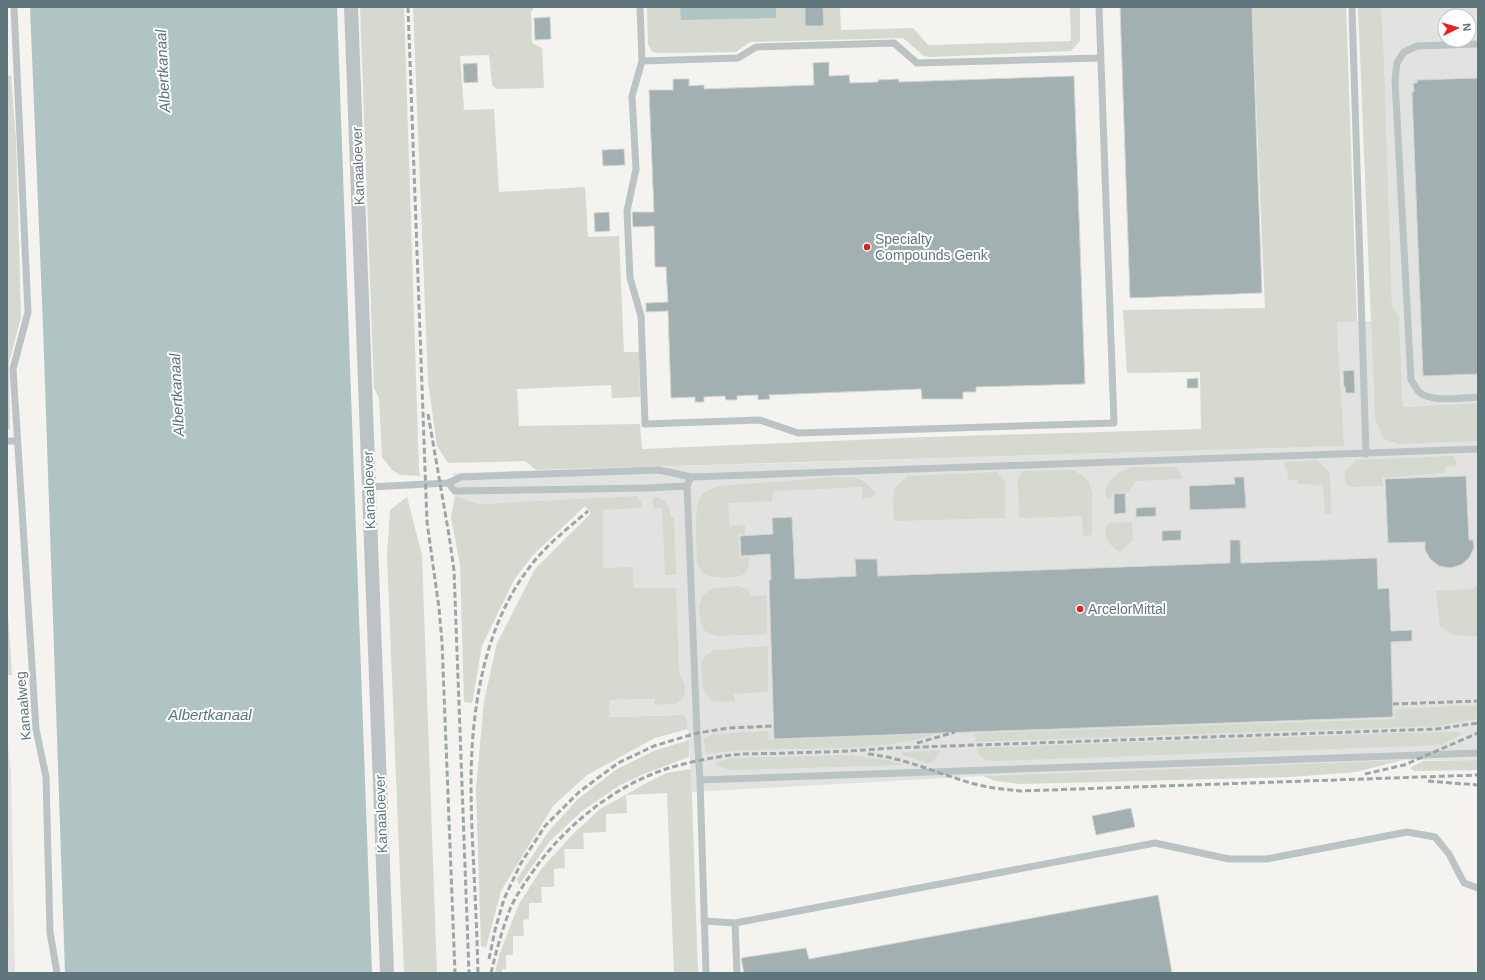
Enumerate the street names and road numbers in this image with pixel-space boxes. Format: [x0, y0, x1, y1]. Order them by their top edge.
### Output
street label: Kanaaloever [349, 126, 367, 206]
street label: Kanaaloever [360, 450, 378, 530]
street label: Kanaalweg [12, 671, 34, 741]
street label: Kanaaloever [372, 774, 390, 854]

